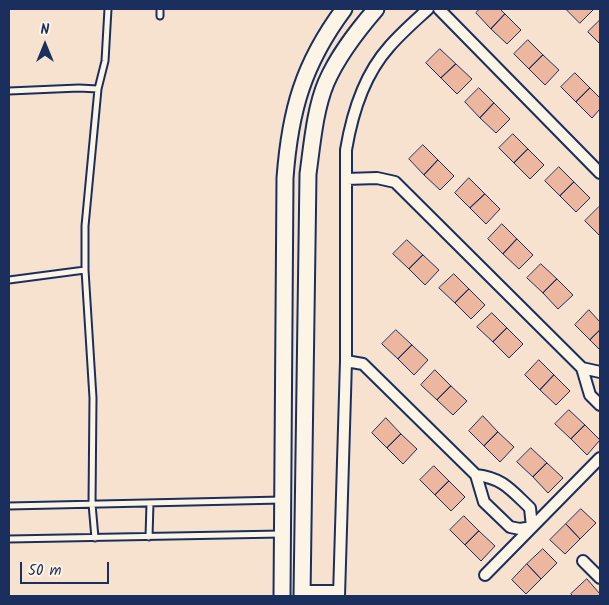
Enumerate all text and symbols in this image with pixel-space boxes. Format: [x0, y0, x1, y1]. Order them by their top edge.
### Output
text: N [41, 19, 49, 41]
north arrow [20, 20, 70, 70]
scale bar [22, 552, 111, 584]
text: 50 m [28, 559, 62, 583]

